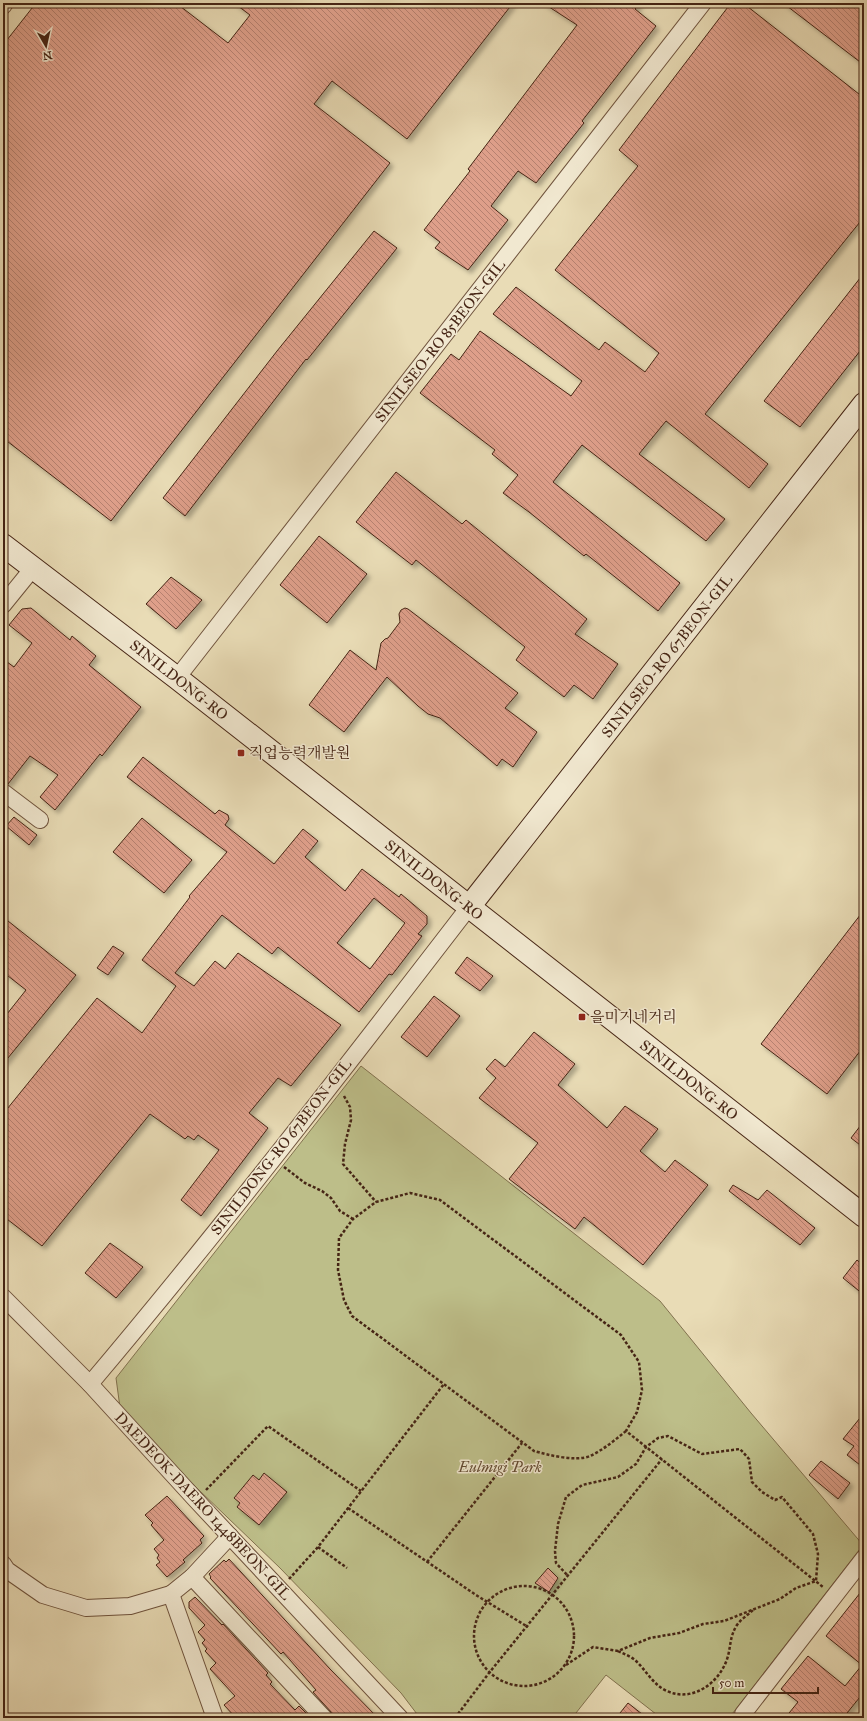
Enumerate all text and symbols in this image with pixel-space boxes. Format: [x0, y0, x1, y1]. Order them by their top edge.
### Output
north arrow [26, 26, 66, 66]
text: N [41, 48, 53, 63]
street label: SINILSEO-RO 85BEON-GIL [371, 256, 509, 426]
street label: SINILSEO-RO 67BEON-GIL [598, 571, 736, 741]
street label: SINILDONG-RO [126, 636, 232, 724]
place label: 직업능력개발원 [249, 744, 350, 762]
marker: 직업능력개발원 [236, 748, 246, 758]
street label: SINILDONG-RO [381, 836, 487, 924]
place label: 을미기네거리 [590, 1008, 677, 1026]
marker: 을미기네거리 [577, 1012, 587, 1022]
street label: SINILDONG-RO [636, 1036, 742, 1124]
street label: SINILDONG-RO 67BEON-GIL [207, 1056, 355, 1238]
street label: DAEDEOK-DAERO 1448BEON-GIL [111, 1408, 295, 1604]
park label: Eulmigi Park [457, 1458, 542, 1476]
scale bar [713, 1669, 818, 1695]
text: 50 m [719, 1676, 744, 1690]

